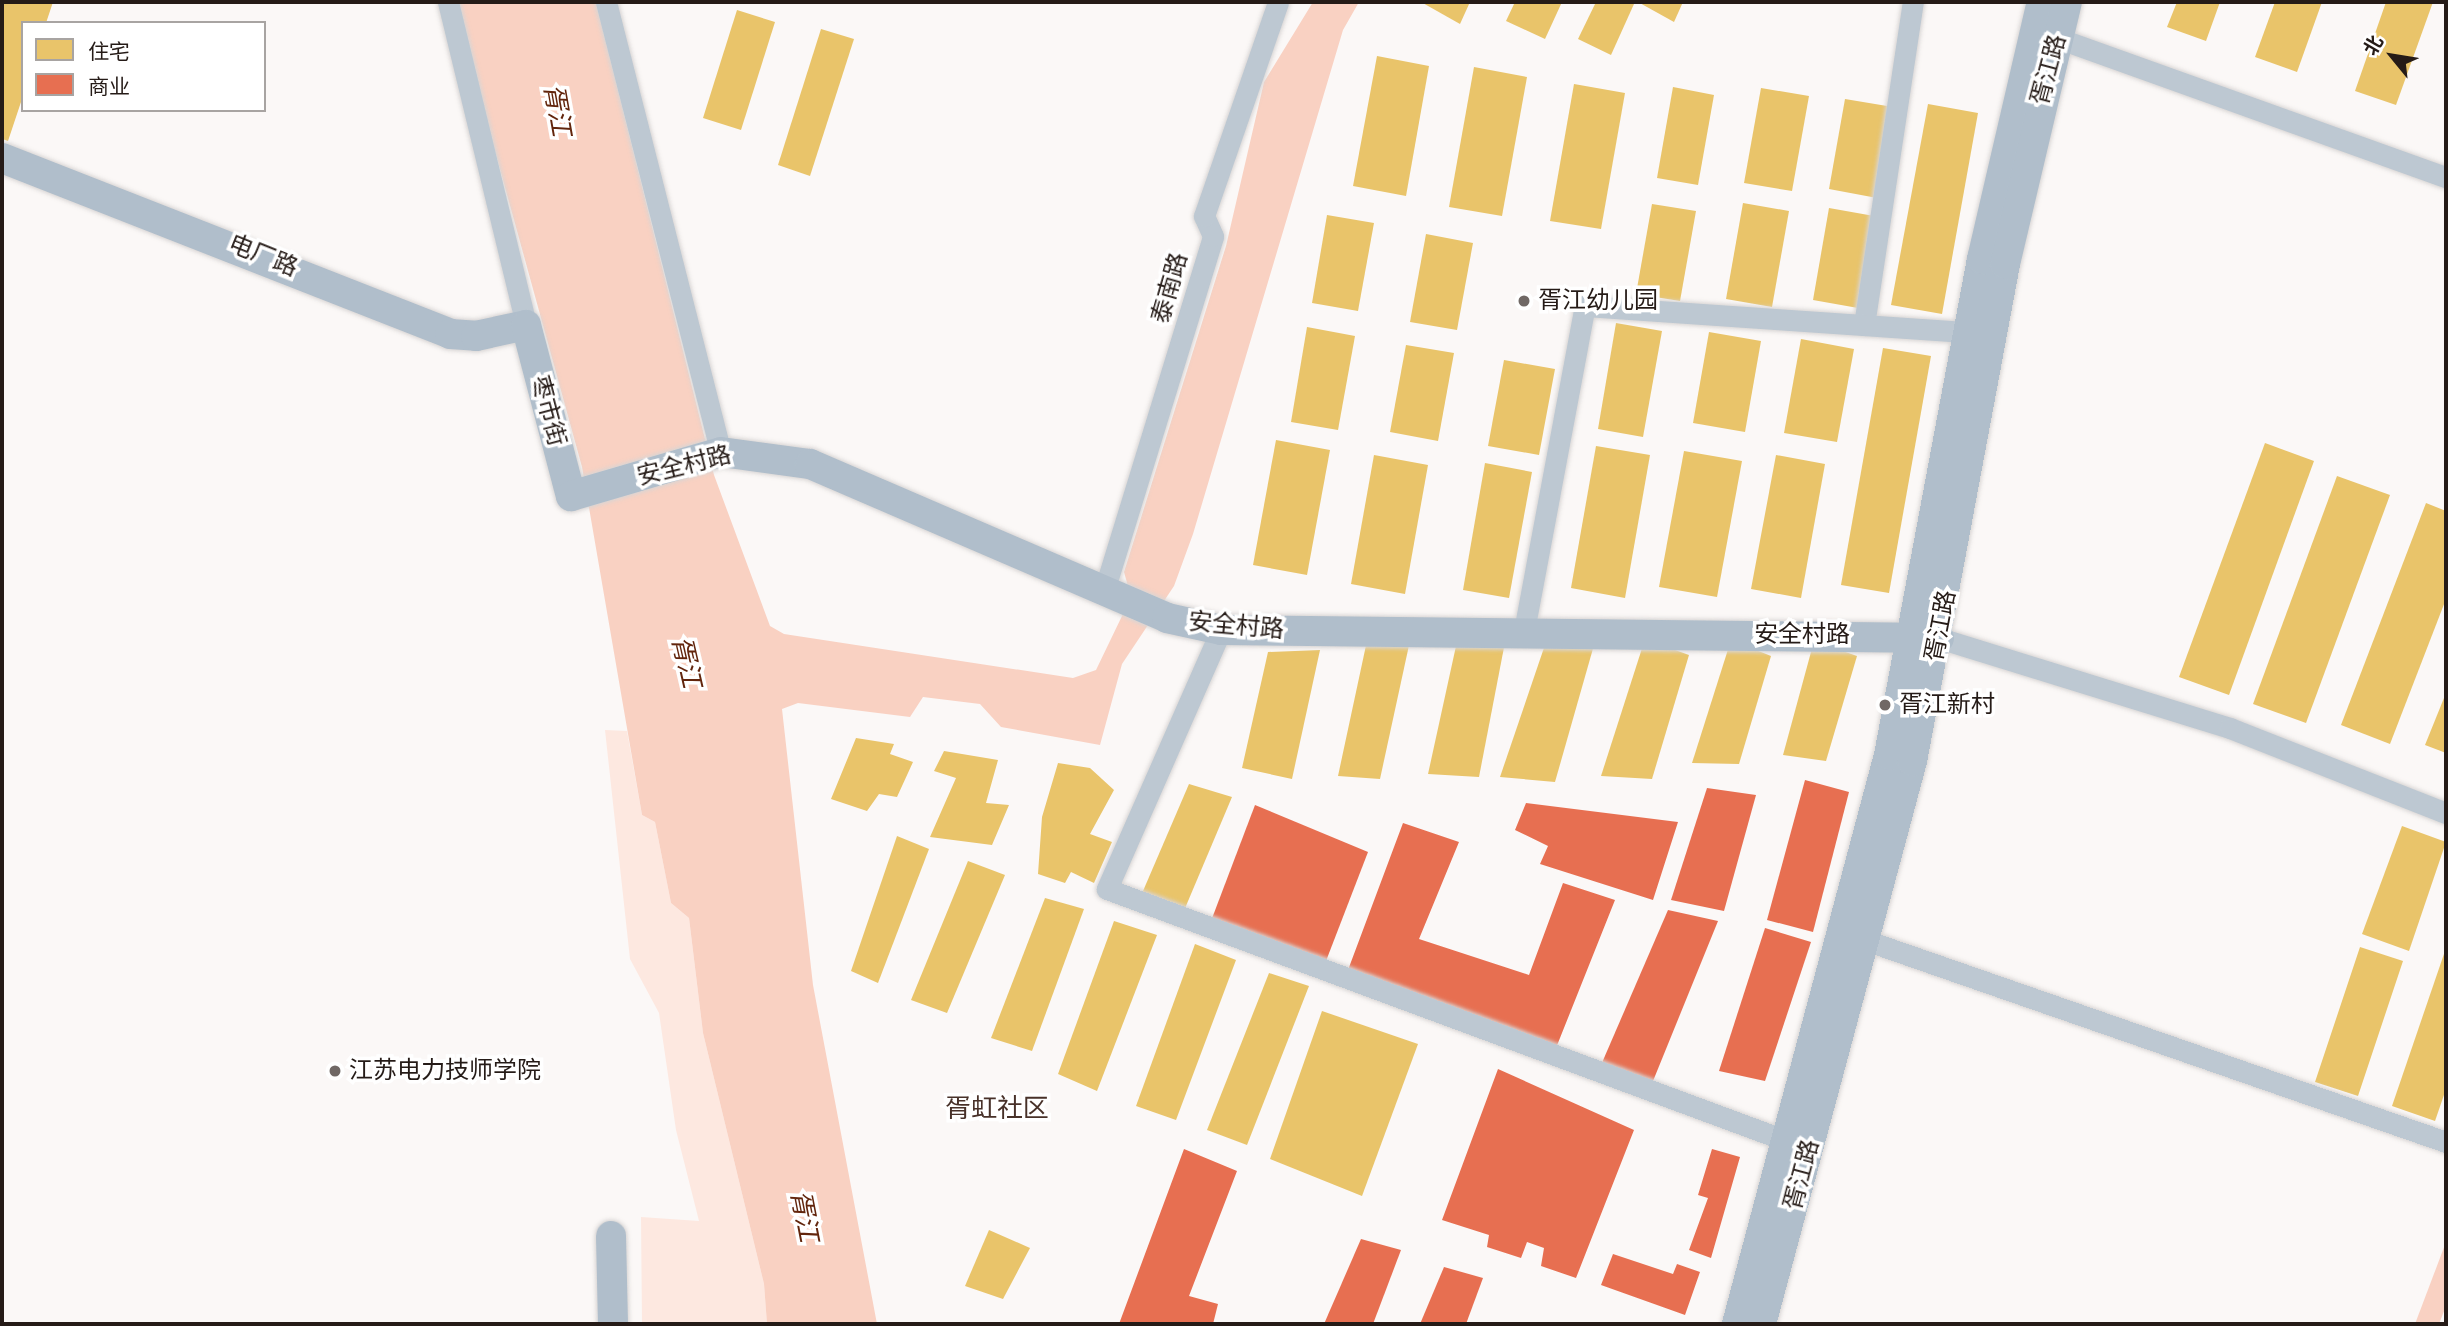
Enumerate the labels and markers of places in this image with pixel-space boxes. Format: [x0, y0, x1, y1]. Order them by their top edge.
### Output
place label: 胥江幼儿园 [1538, 287, 1658, 315]
marker: 胥江幼儿园 [1516, 293, 1532, 309]
place label: 胥江新村 [1899, 691, 1995, 719]
marker: 胥江新村 [1877, 697, 1893, 713]
place label: 江苏电力技师学院 [349, 1057, 541, 1085]
marker: 江苏电力技师学院 [327, 1063, 343, 1079]

